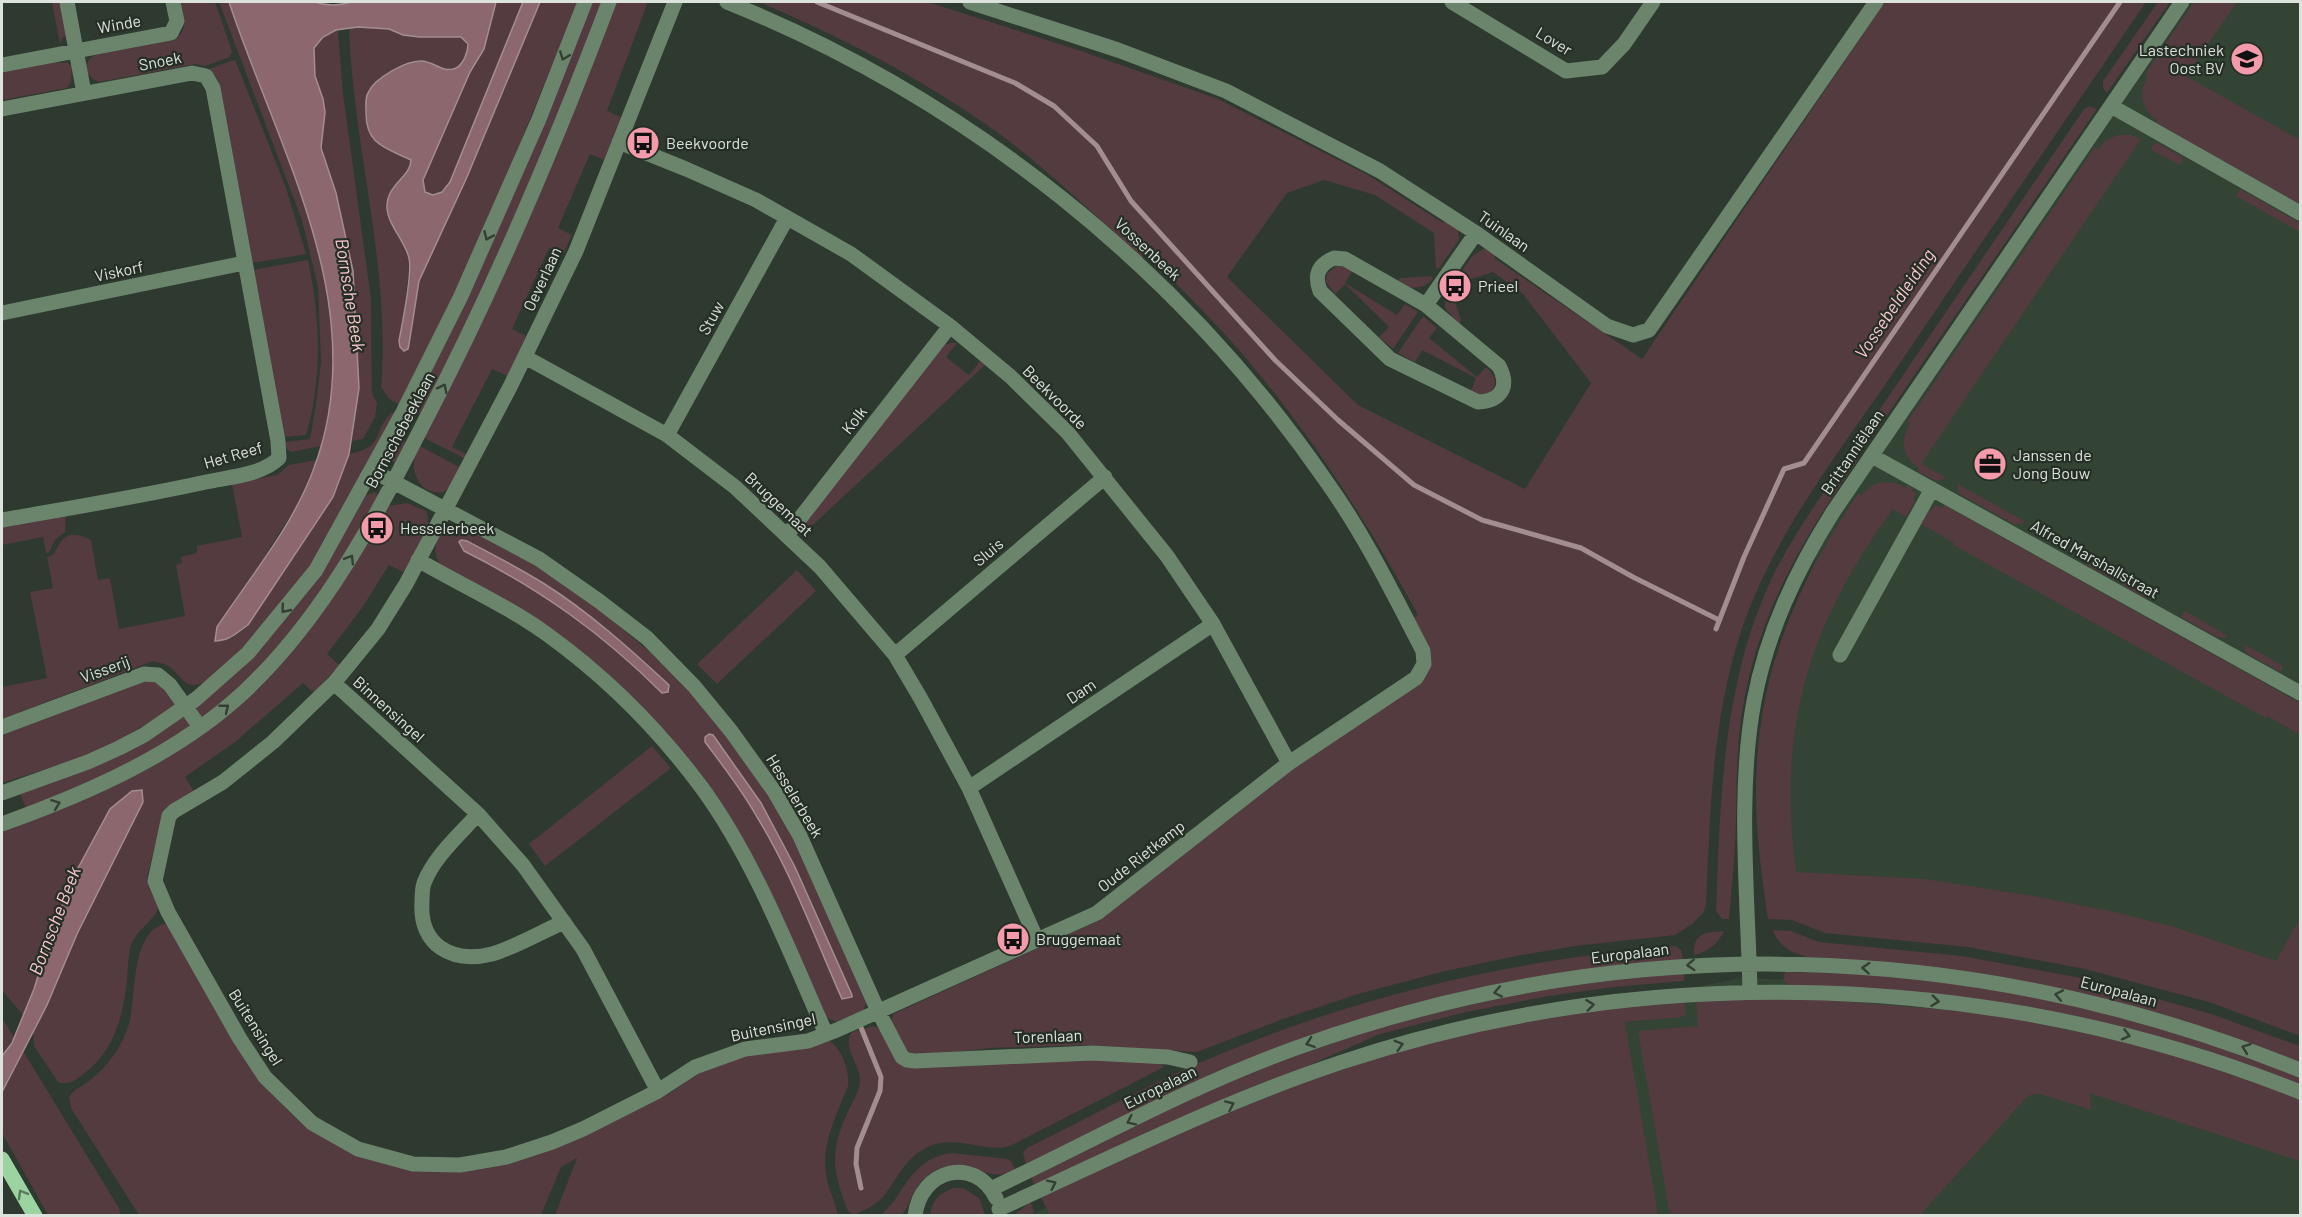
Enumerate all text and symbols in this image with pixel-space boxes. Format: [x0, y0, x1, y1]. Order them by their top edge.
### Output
street label: Winde [96, 10, 142, 37]
street label: Lover [1533, 22, 1576, 59]
place label: Lastechniek Oost BV [2139, 40, 2224, 77]
school or university icon: Lastechniek Oost BV [2229, 41, 2265, 77]
street label: Snoek [137, 47, 183, 74]
one-way arrow [558, 50, 571, 61]
bus stop icon: Beekvoorde [625, 125, 661, 161]
place label: Beekvoorde [666, 133, 749, 152]
street label: Tuinlaan [1475, 206, 1534, 255]
street label: Vossenbeek [1111, 213, 1185, 284]
one-way arrow [483, 229, 495, 240]
water label: Bornsche Beek [331, 237, 371, 353]
street label: Oeverlaan [518, 244, 565, 314]
water label: Vossebeldleiding [1849, 244, 1939, 362]
street label: Viskorf [93, 256, 145, 285]
bus stop icon: Prieel [1437, 268, 1473, 304]
place label: Prieel [1478, 276, 1518, 295]
street label: Stuw [694, 297, 728, 338]
street label: Beekvoorde [1019, 361, 1091, 433]
street label: Bornschebeeklaan [361, 369, 438, 491]
one-way arrow [435, 383, 447, 394]
street label: Kolk [837, 402, 870, 437]
street label: Brittanniëlaan [1816, 406, 1887, 498]
street label: Het Reef [201, 437, 265, 472]
place label: Janssen de Jong Bouw [2013, 445, 2092, 482]
office icon: Janssen de Jong Bouw [1972, 446, 2008, 482]
street label: Bruggemaat [742, 468, 817, 540]
bus stop icon: Hesselerbeek [359, 510, 395, 546]
street label: Alfred Marshallstraat [2028, 515, 2163, 602]
place label: Hesselerbeek [400, 518, 494, 537]
street label: Sluis [969, 534, 1007, 570]
one-way arrow [342, 555, 354, 565]
one-way arrow [282, 602, 293, 613]
street label: Visserij [78, 651, 132, 686]
street label: Binnensingel [350, 672, 429, 746]
street label: Dam [1062, 674, 1099, 707]
one-way arrow [218, 704, 229, 715]
street label: Hesselerbeek [763, 750, 828, 841]
one-way arrow [50, 799, 61, 811]
street label: Oude Rietkamp [1093, 816, 1188, 895]
water label: Bornsche Beek [23, 863, 85, 978]
bus stop icon: Bruggemaat [995, 921, 1031, 957]
place label: Bruggemaat [1036, 929, 1121, 948]
street label: Europalaan [1590, 938, 1670, 967]
one-way arrow [1687, 959, 1696, 972]
one-way arrow [1861, 961, 1870, 974]
street label: Europalaan [2079, 971, 2159, 1010]
street label: Buitensingel [225, 985, 287, 1068]
one-way arrow [1493, 985, 1503, 998]
one-way arrow [2054, 989, 2064, 1002]
one-way arrow [1930, 994, 1939, 1006]
one-way arrow [1585, 999, 1595, 1011]
street label: Buitensingel [729, 1008, 817, 1045]
street label: Torenlaan [1014, 1025, 1082, 1046]
one-way arrow [2121, 1028, 2131, 1040]
one-way arrow [1305, 1036, 1316, 1049]
one-way arrow [1393, 1040, 1404, 1052]
one-way arrow [2241, 1043, 2252, 1056]
street label: Europalaan [1120, 1061, 1199, 1112]
one-way arrow [1224, 1100, 1235, 1112]
one-way arrow [1127, 1113, 1138, 1125]
one-way arrow [1046, 1180, 1057, 1192]
one-way arrow [18, 1189, 30, 1200]

